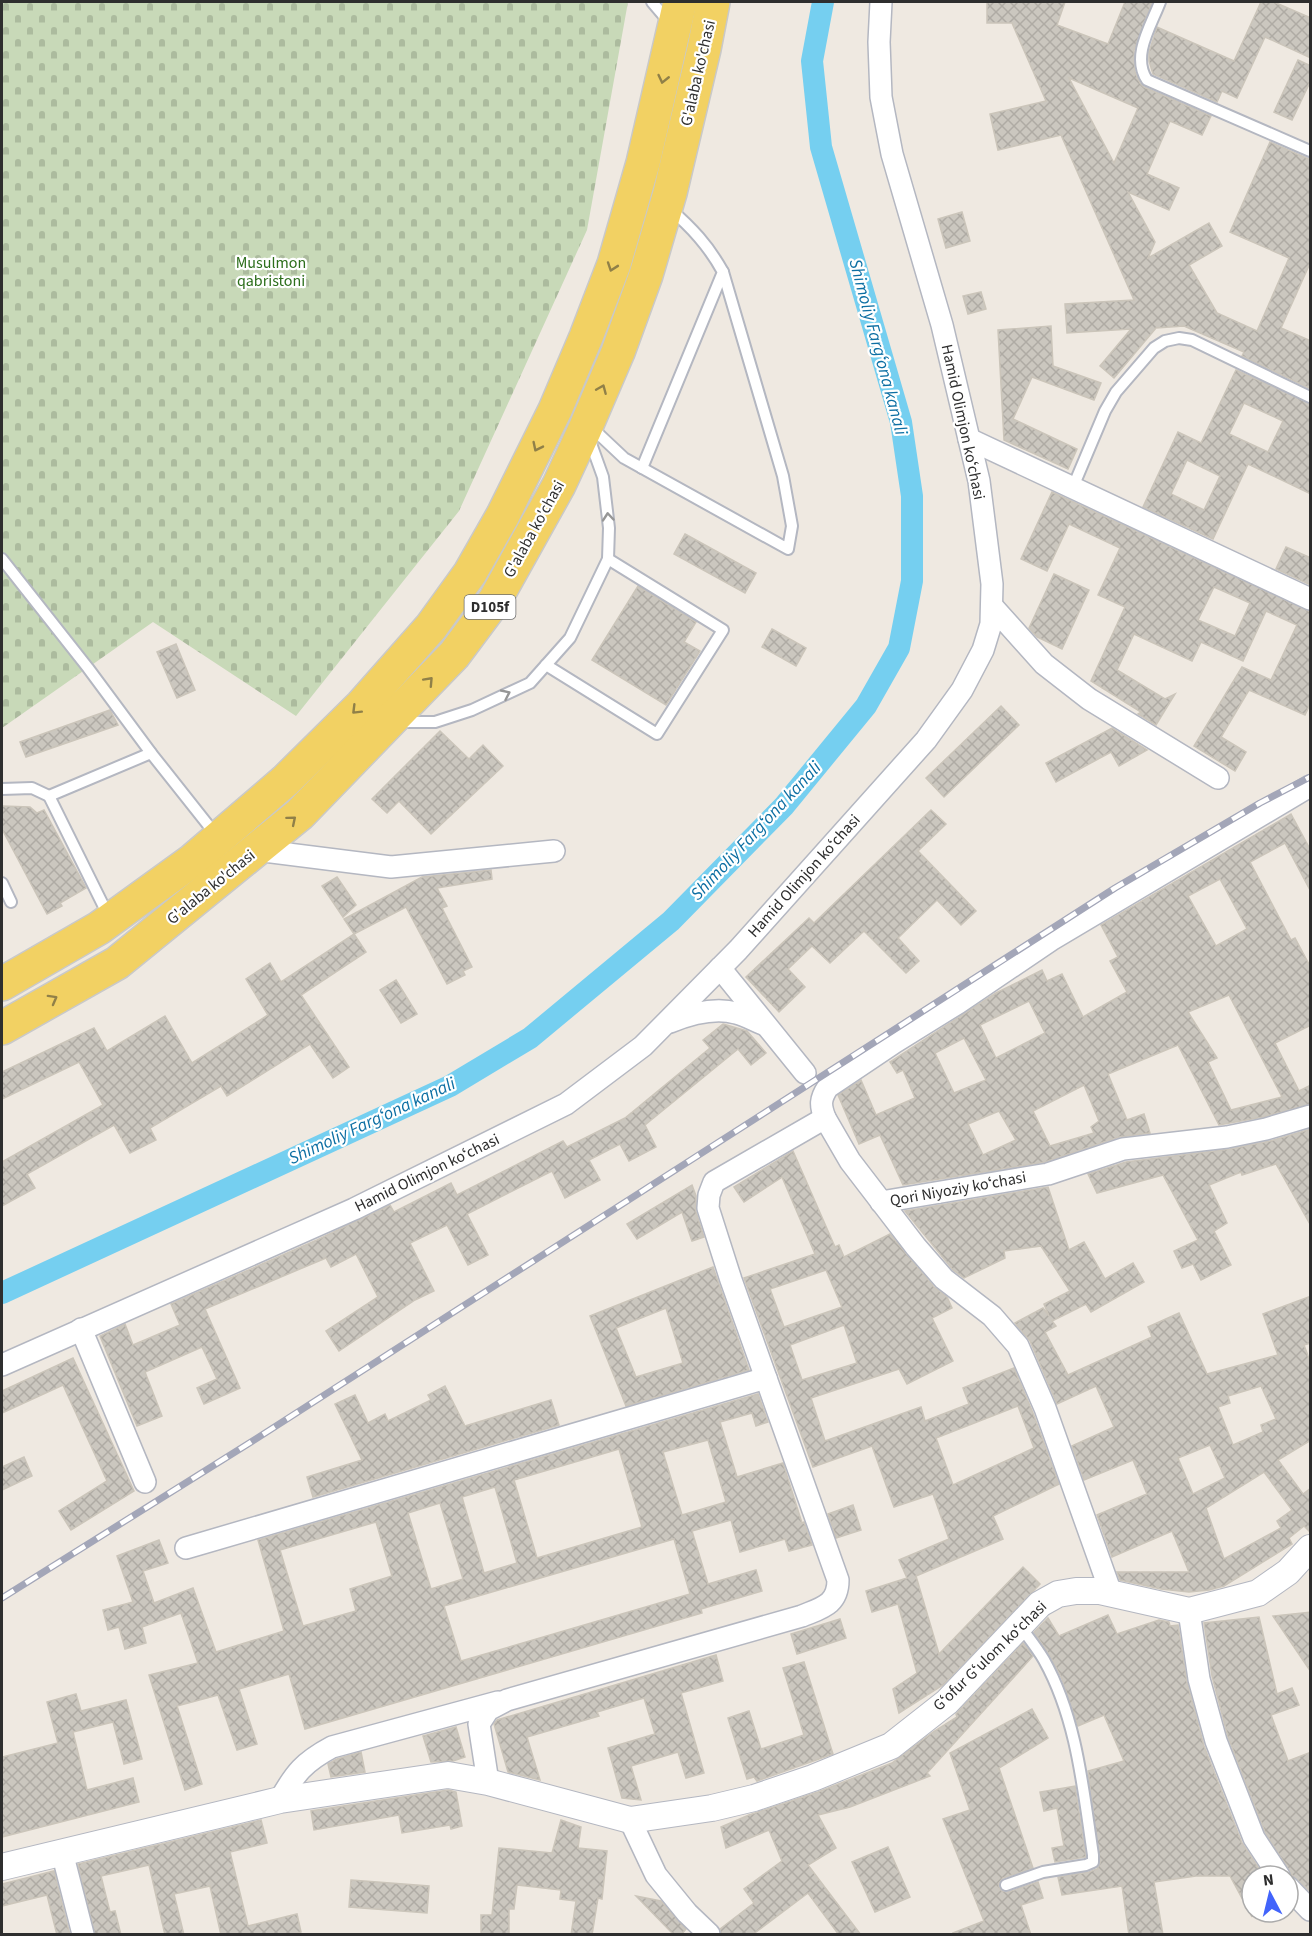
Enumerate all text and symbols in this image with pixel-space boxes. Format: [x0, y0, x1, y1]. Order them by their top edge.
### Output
street label: G'alaba ko'chasi [675, 18, 721, 128]
one-way arrow [657, 74, 670, 84]
park label: Musulmon qabristoni [236, 252, 306, 292]
water label: Shimoliy Fargʻona kanali [842, 256, 914, 439]
one-way arrow [607, 262, 620, 272]
street label: Hamid Olimjon koʻchasi [936, 342, 990, 502]
one-way arrow [595, 384, 607, 395]
one-way arrow [533, 441, 545, 452]
street label: G'alaba ko'chasi [498, 476, 570, 582]
one-way arrow [602, 513, 615, 522]
road number: D105f [464, 595, 516, 619]
one-way arrow [422, 678, 433, 688]
one-way arrow [500, 690, 511, 702]
one-way arrow [353, 703, 364, 714]
water label: Shimoliy Fargʻona kanali [685, 755, 828, 906]
street label: Hamid Olimjon koʻchasi [743, 810, 865, 942]
one-way arrow [285, 817, 296, 828]
street label: G'alaba ko'chasi [162, 844, 260, 930]
one-way arrow [46, 995, 57, 1007]
water label: Shimoliy Fargʻona kanali [284, 1071, 460, 1171]
street label: Hamid Olimjon koʻchasi [351, 1128, 503, 1218]
street label: Qori Niyoziy koʻchasi [888, 1166, 1028, 1212]
street label: Gʻofur Gʻulom koʻchasi [928, 1596, 1052, 1716]
north arrow [1240, 1864, 1300, 1924]
text: N [1262, 1869, 1275, 1892]

